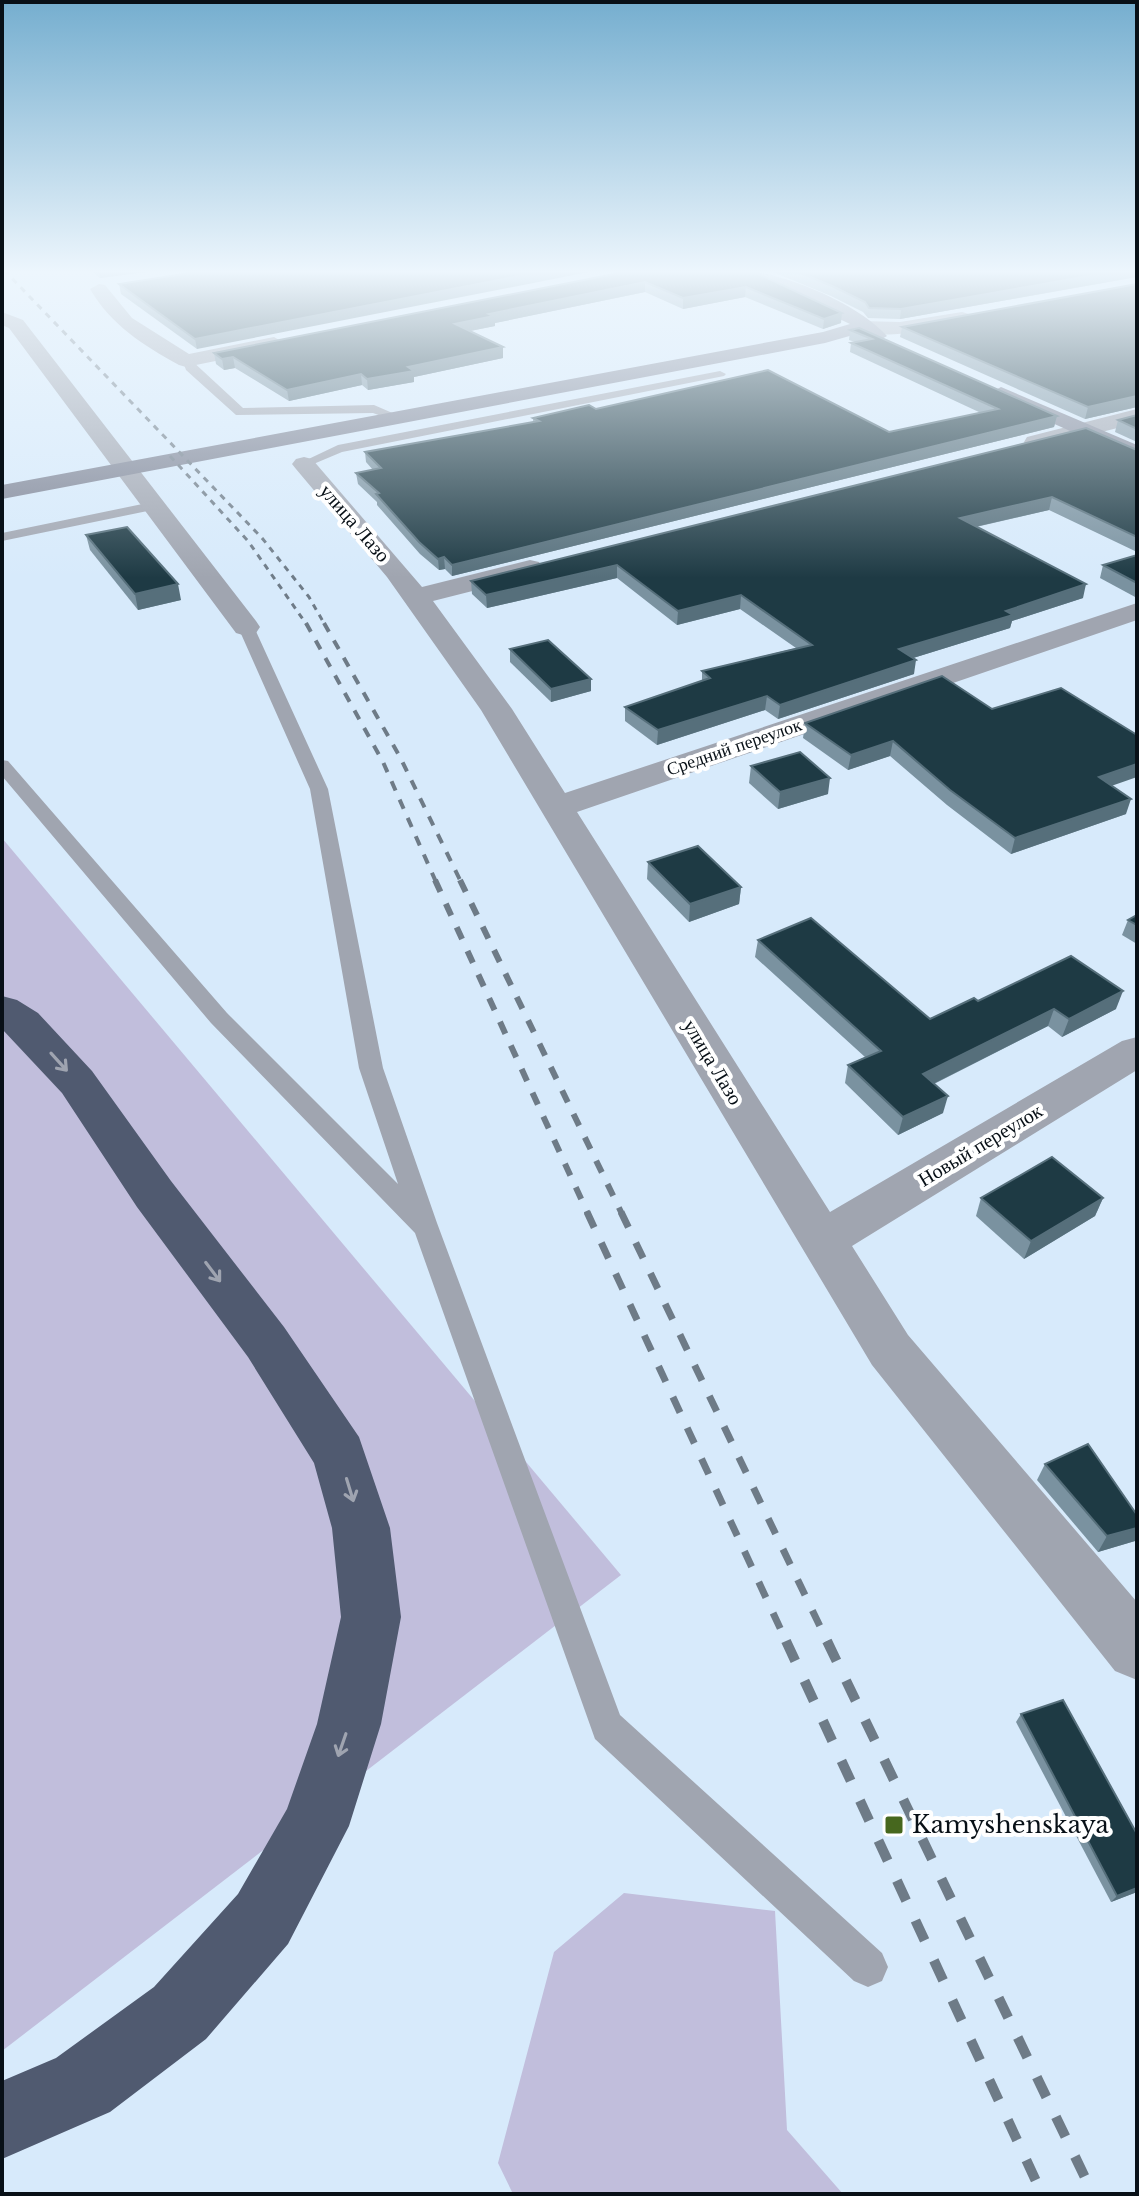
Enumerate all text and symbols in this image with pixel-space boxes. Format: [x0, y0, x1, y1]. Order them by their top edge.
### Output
street label: улица Лазо [315, 479, 395, 567]
street label: Средний переулок [664, 714, 805, 780]
street label: улица Лазо [678, 1015, 748, 1109]
one-way arrow [50, 1052, 68, 1072]
street label: Новый переулок [914, 1098, 1047, 1191]
one-way arrow [204, 1260, 221, 1282]
one-way arrow [343, 1477, 358, 1503]
one-way arrow [334, 1732, 349, 1757]
place label: Kamyshenskaya [912, 1810, 1110, 1839]
marker: Kamyshenskaya [883, 1814, 905, 1836]

